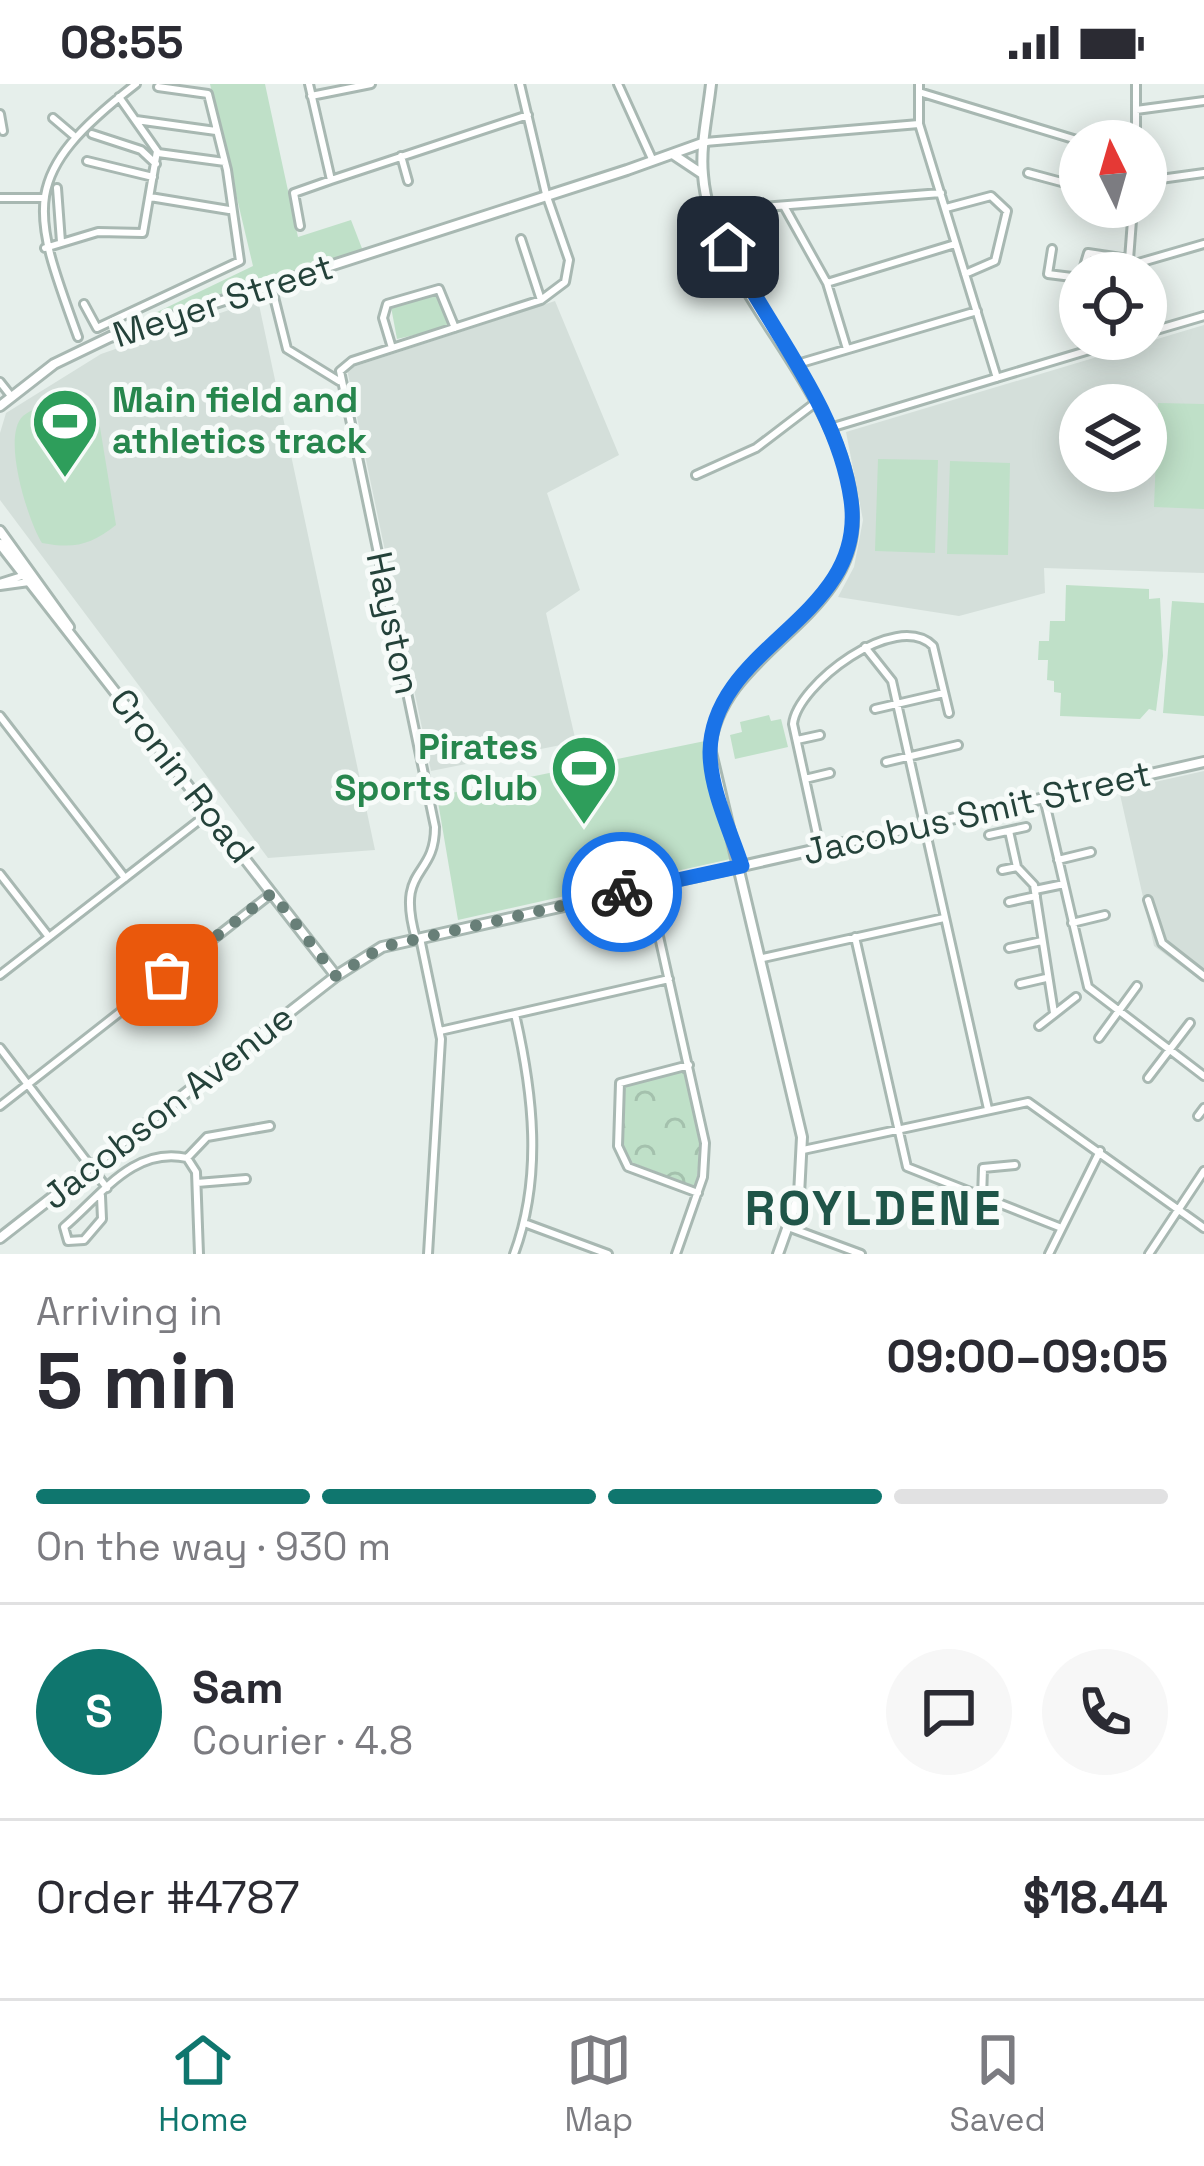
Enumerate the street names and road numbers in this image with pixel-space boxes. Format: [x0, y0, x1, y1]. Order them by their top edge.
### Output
street label: Meyer Street [107, 244, 339, 358]
street label: Hayston [355, 547, 431, 699]
street label: Cronin Road [100, 680, 264, 872]
street label: Jacobus Smit Street [799, 751, 1155, 875]
street label: Jacobson Avenue [33, 994, 303, 1220]

